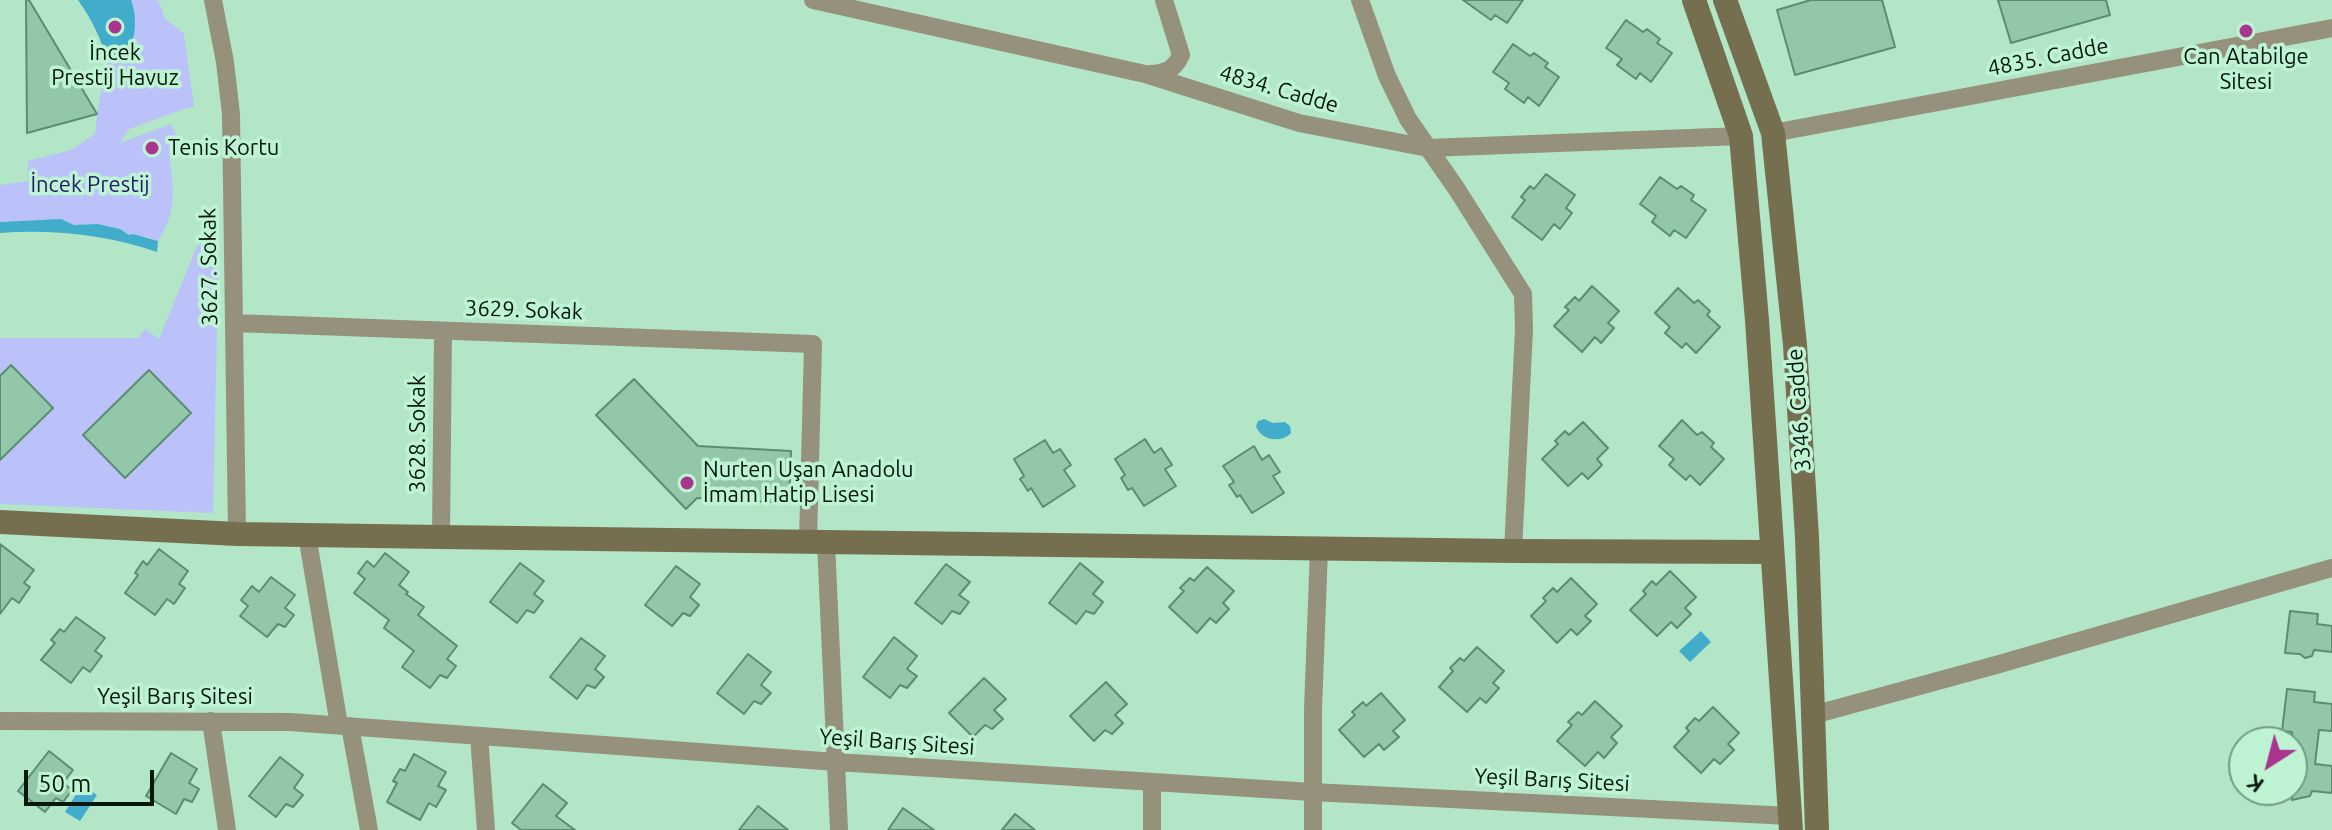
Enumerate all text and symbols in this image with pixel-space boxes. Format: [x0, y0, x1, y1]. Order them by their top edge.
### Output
marker: İncek Prestij Havuz [106, 18, 124, 36]
marker: Can Atabilge Sitesi [2237, 22, 2255, 40]
street label: 4835. Cadde [1985, 32, 2111, 82]
place label: İncek Prestij Havuz [51, 40, 179, 92]
place label: Can Atabilge Sitesi [2183, 44, 2309, 96]
street label: 4834. Cadde [1216, 59, 1342, 119]
place label: Tenis Kortu [168, 135, 279, 161]
marker: Tenis Kortu [143, 139, 161, 157]
park label: İncek Prestij [30, 172, 150, 198]
street label: 3627. Sokak [195, 208, 223, 326]
street label: 3629. Sokak [465, 295, 583, 325]
street label: 3346. Cadde [1782, 348, 1816, 472]
street label: 3628. Sokak [405, 375, 431, 493]
place label: Nurten Uşan Anadolu İmam Hatip Lisesi [703, 457, 914, 508]
marker: Nurten Uşan Anadolu İmam Hatip Lisesi [678, 474, 696, 492]
street label: Yeşil Barış Sitesi [97, 684, 253, 710]
street label: Yeşil Barış Sitesi [818, 723, 976, 761]
north arrow [2228, 726, 2308, 806]
scale bar [28, 754, 158, 804]
street label: Yeşil Barış Sitesi [1474, 763, 1630, 797]
text: 50 m [38, 770, 91, 797]
text: K [2242, 770, 2268, 799]

